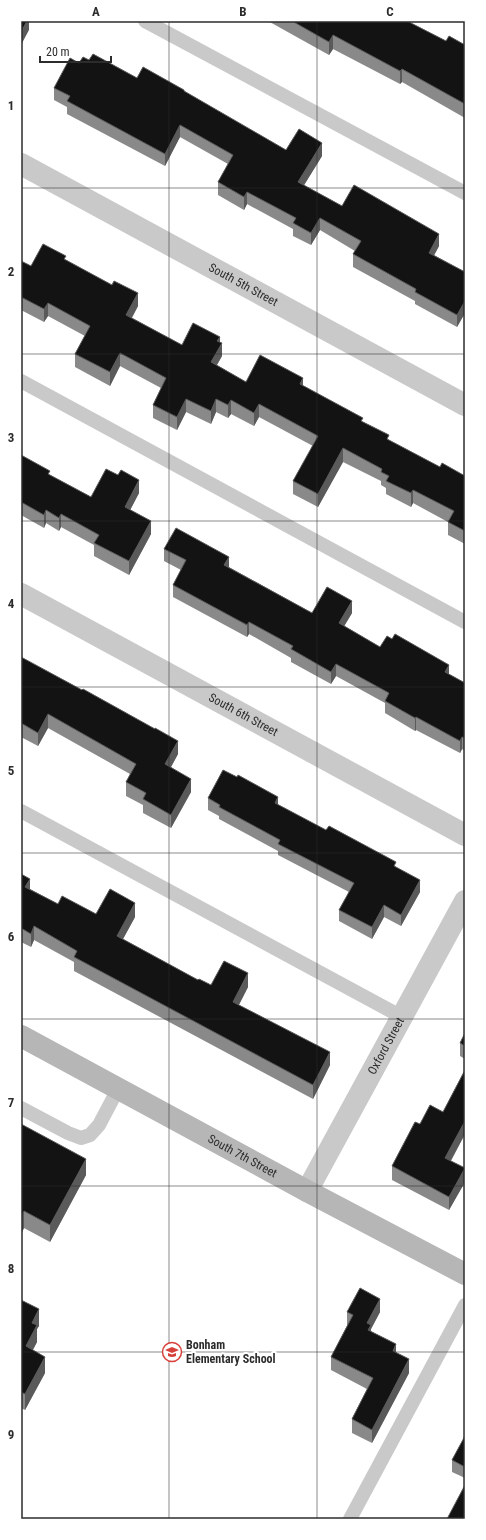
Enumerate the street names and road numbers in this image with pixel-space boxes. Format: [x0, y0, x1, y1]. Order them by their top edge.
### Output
street label: South 5th Street [206, 260, 281, 309]
street label: South 6th Street [206, 690, 281, 739]
street label: Oxford Street [365, 1015, 407, 1077]
street label: South 7th Street [206, 1132, 280, 1181]

